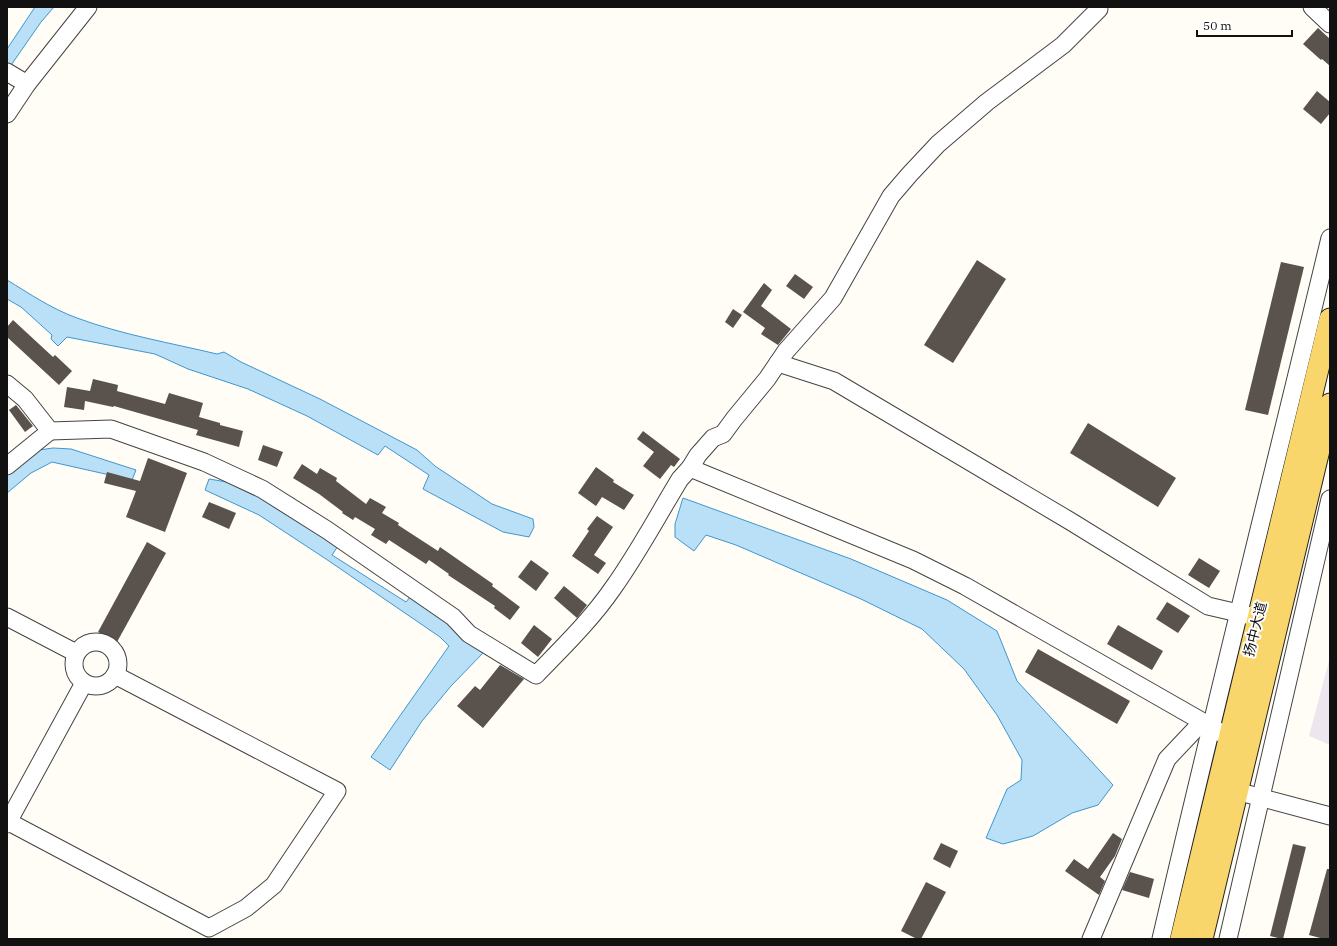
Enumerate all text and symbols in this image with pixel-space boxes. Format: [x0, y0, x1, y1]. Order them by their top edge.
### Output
scale bar [1197, 12, 1292, 38]
text: 50 m [1203, 18, 1232, 33]
street label: 扬中大道 [1239, 600, 1271, 658]

